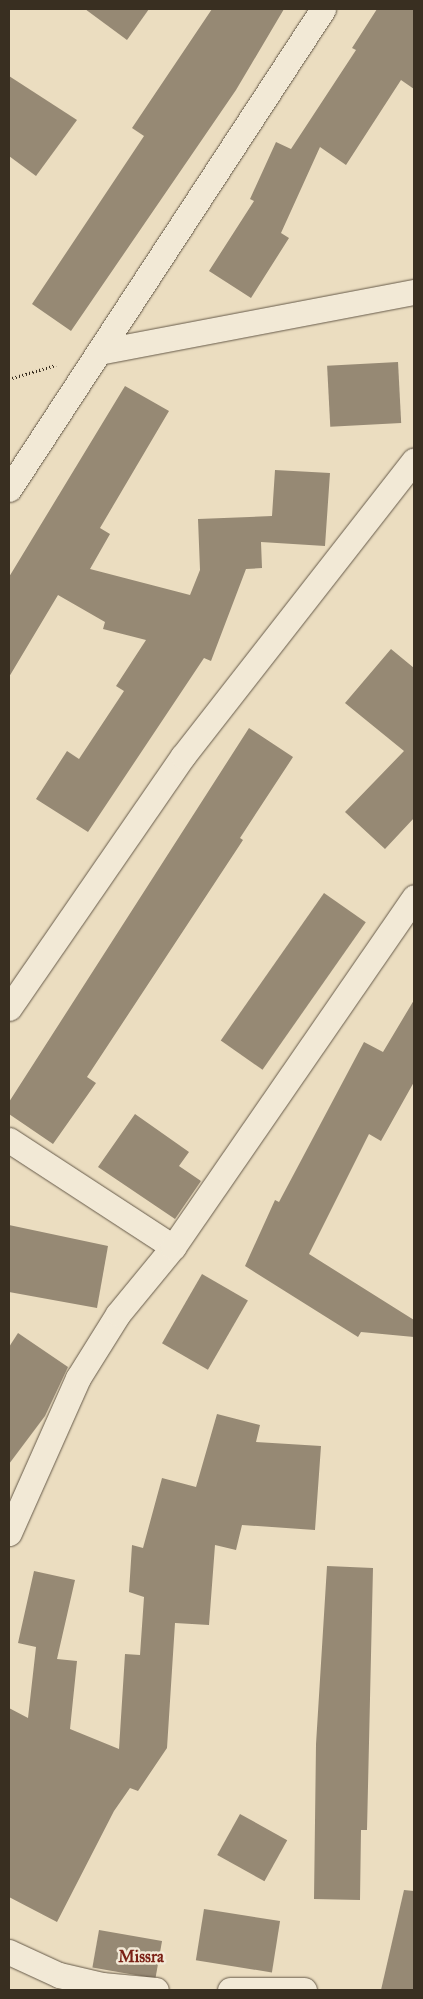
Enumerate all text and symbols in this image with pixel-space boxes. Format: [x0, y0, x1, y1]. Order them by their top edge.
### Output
district label: Missra [118, 1947, 164, 1967]

